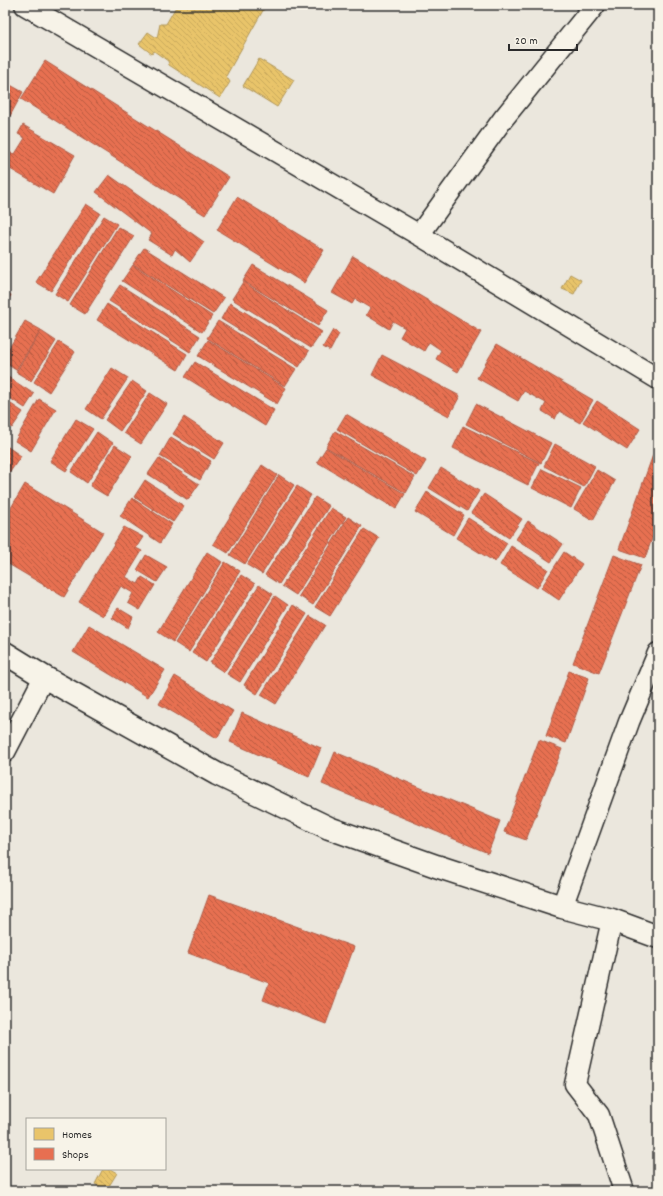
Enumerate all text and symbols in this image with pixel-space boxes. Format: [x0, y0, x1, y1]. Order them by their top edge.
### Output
scale bar [509, 26, 577, 52]
text: 20 m [515, 33, 538, 50]
legend [26, 1118, 166, 1170]
text: Homes [62, 1127, 92, 1144]
text: Shops [62, 1147, 89, 1164]

